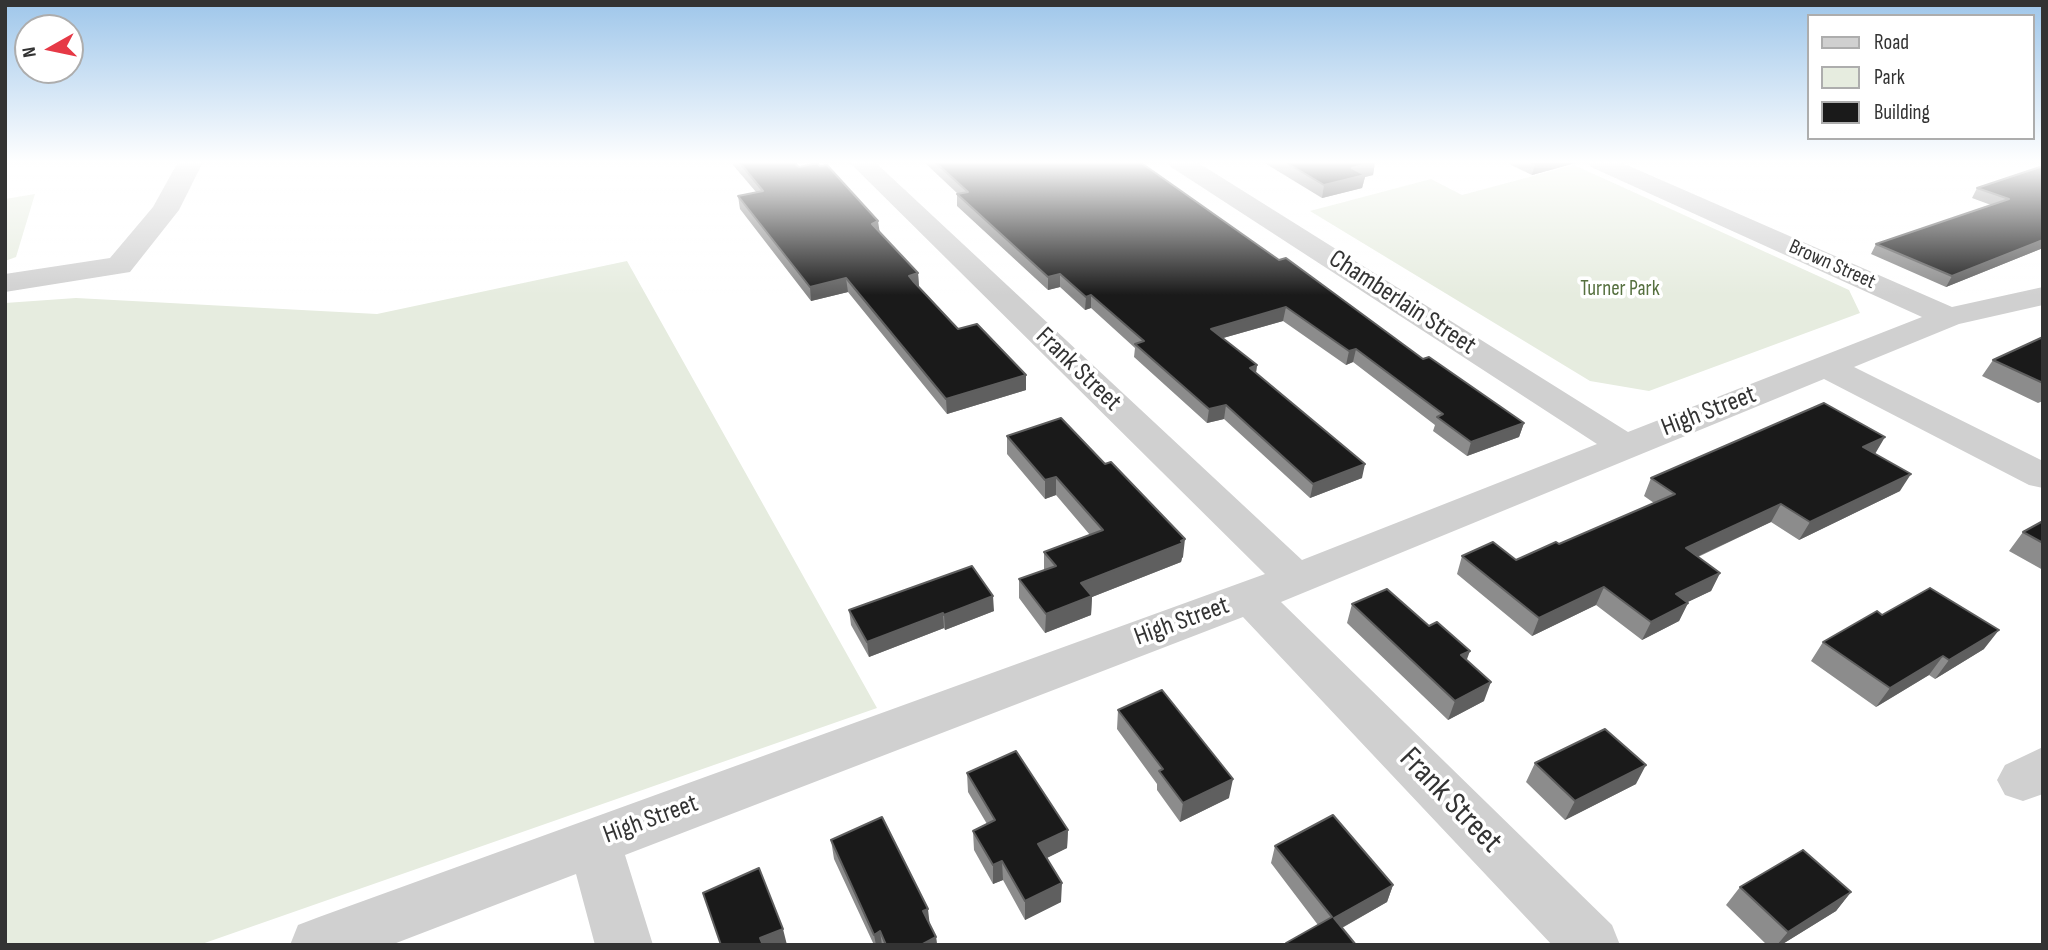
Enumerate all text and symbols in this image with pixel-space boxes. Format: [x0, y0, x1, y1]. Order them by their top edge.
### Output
north arrow [14, 14, 84, 84]
legend [1806, 14, 2034, 140]
text: Road [1874, 30, 1909, 55]
text: N [18, 45, 42, 59]
text: Park [1874, 65, 1905, 90]
text: Building [1874, 100, 1930, 125]
street label: Brown Street [1785, 235, 1879, 295]
street label: Chamberlain Street [1323, 244, 1481, 362]
park label: Turner Park [1580, 277, 1660, 303]
street label: Frank Street [1029, 322, 1127, 418]
street label: High Street [1657, 380, 1761, 444]
street label: High Street [1130, 590, 1234, 654]
street label: Frank Street [1390, 740, 1510, 862]
street label: High Street [599, 788, 703, 852]

